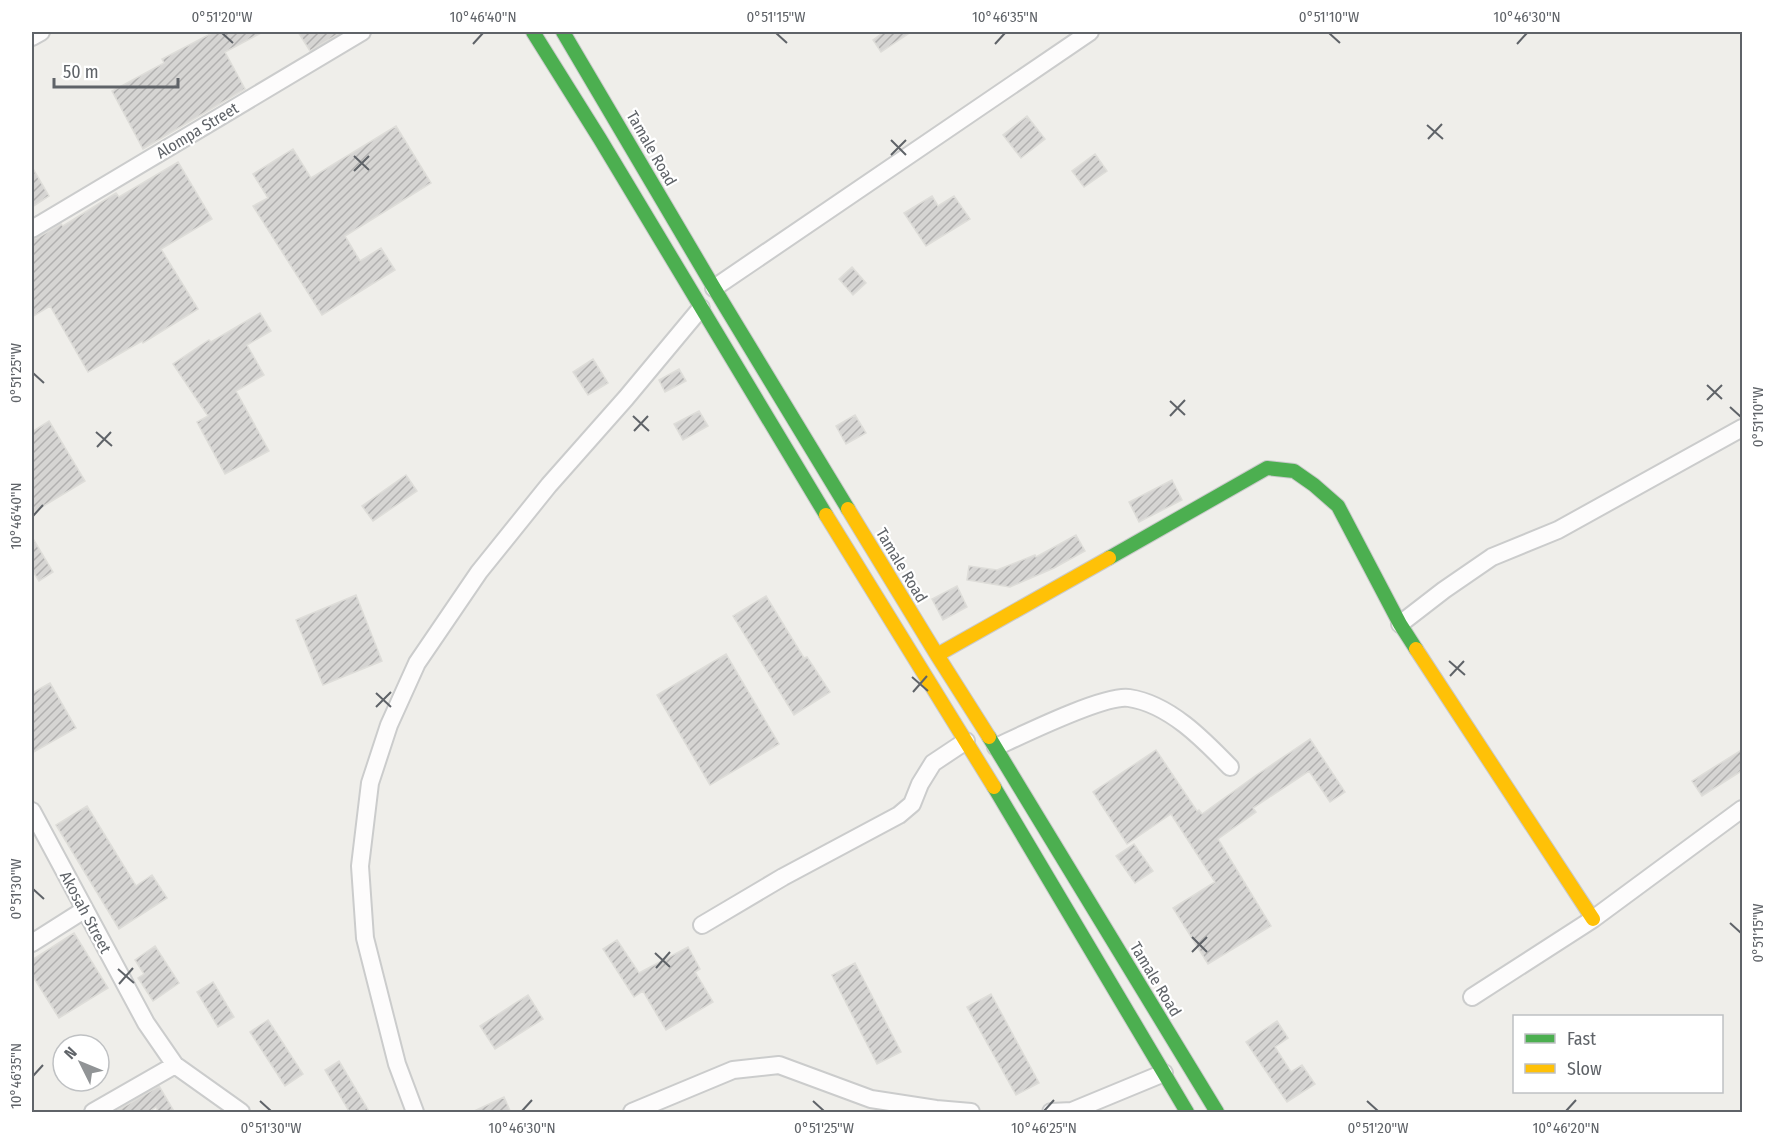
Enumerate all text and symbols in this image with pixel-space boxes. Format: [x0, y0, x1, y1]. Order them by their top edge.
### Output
text: 0°51'20"W [191, 8, 253, 26]
text: 10°46'40"N [449, 8, 517, 26]
text: 0°51'15"W [746, 8, 806, 26]
text: 10°46'35"N [972, 8, 1038, 26]
text: 0°51'10"W [1299, 8, 1359, 26]
text: 10°46'30"N [1493, 8, 1561, 26]
scale bar [54, 51, 178, 89]
text: 50 m [63, 61, 99, 83]
street label: Alompa Street [153, 98, 242, 162]
street label: Tamale Road [622, 107, 681, 189]
text: 0°51'25"W [7, 343, 25, 403]
text: 0°51'10"W [1749, 387, 1767, 447]
text: 10°46'40"N [7, 482, 25, 550]
street label: Tamale Road [872, 525, 931, 606]
text: 0°51'30"W [7, 858, 25, 920]
street label: Akosah Street [56, 868, 115, 957]
text: 0°51'15"W [1749, 903, 1767, 963]
street label: Tamale Road [1126, 939, 1185, 1020]
legend [1513, 1015, 1723, 1093]
text: Fast [1567, 1028, 1596, 1050]
north arrow [51, 1033, 111, 1093]
text: 10°46'35"N [7, 1043, 25, 1109]
text: N [60, 1043, 81, 1063]
text: Slow [1567, 1058, 1602, 1080]
text: 0°51'30"W [240, 1119, 302, 1137]
text: 10°46'30"N [488, 1119, 556, 1137]
text: 0°51'25"W [794, 1119, 854, 1137]
text: 10°46'25"N [1011, 1119, 1077, 1137]
text: 0°51'20"W [1347, 1119, 1409, 1137]
text: 10°46'20"N [1532, 1119, 1600, 1137]

